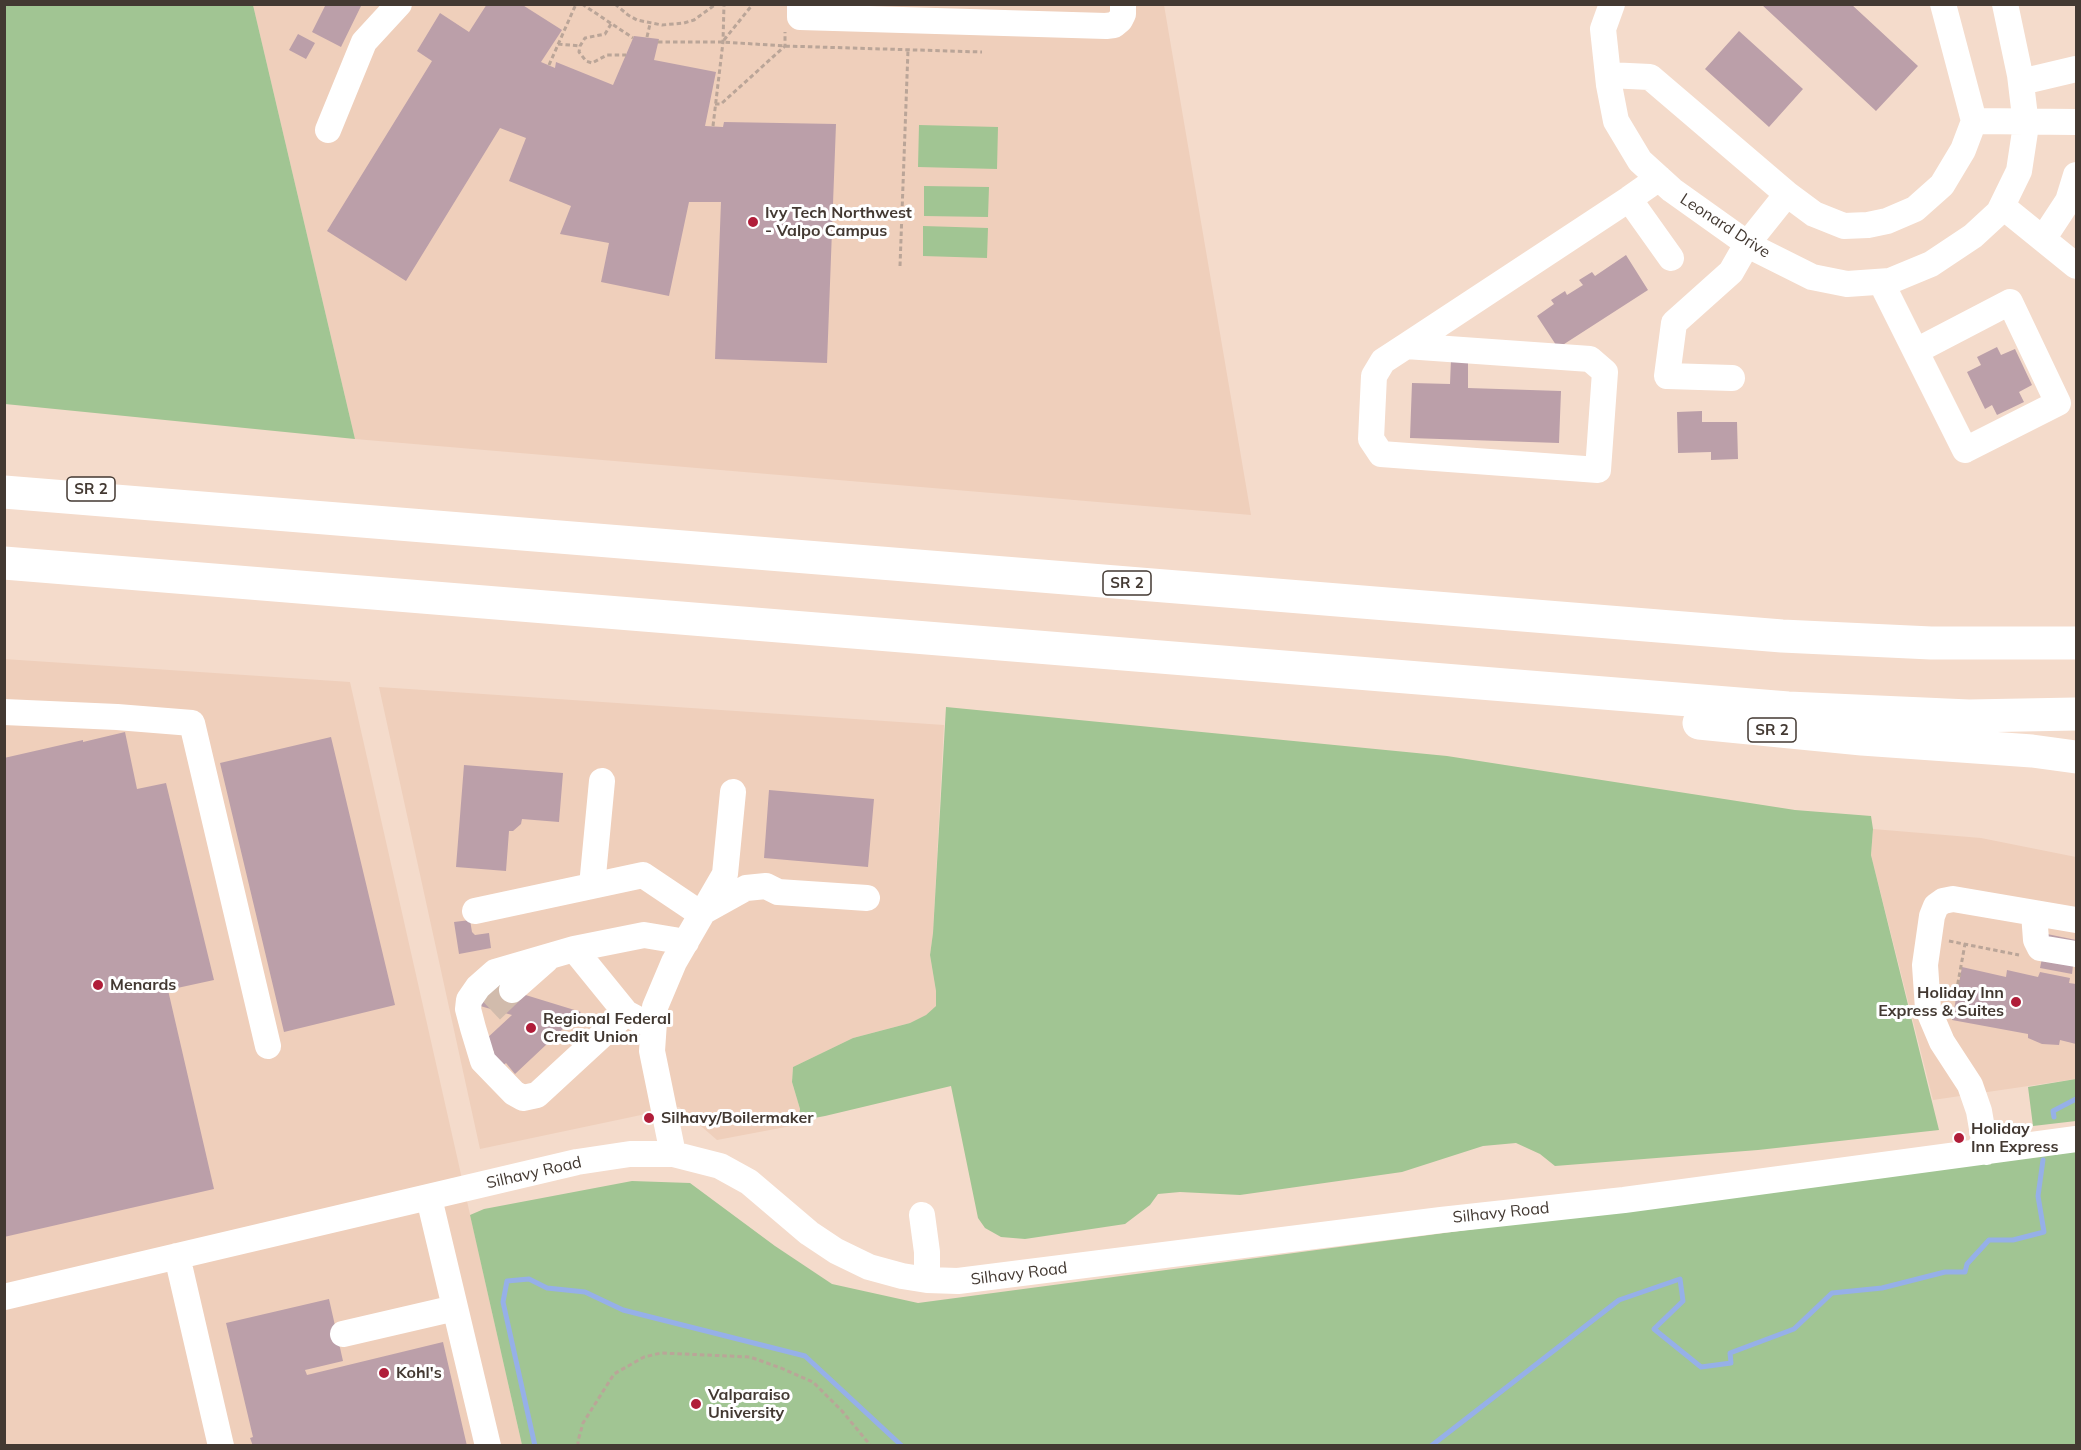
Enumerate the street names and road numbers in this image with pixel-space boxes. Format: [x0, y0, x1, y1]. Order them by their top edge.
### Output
street label: Leonard Drive [1676, 190, 1774, 262]
road number: SR 2 [67, 477, 115, 501]
road number: SR 2 [1103, 571, 1151, 595]
road number: SR 2 [1748, 718, 1796, 742]
street label: Silhavy Road [485, 1153, 583, 1193]
street label: Silhavy Road [1452, 1198, 1550, 1228]
street label: Silhavy Road [970, 1259, 1068, 1289]

